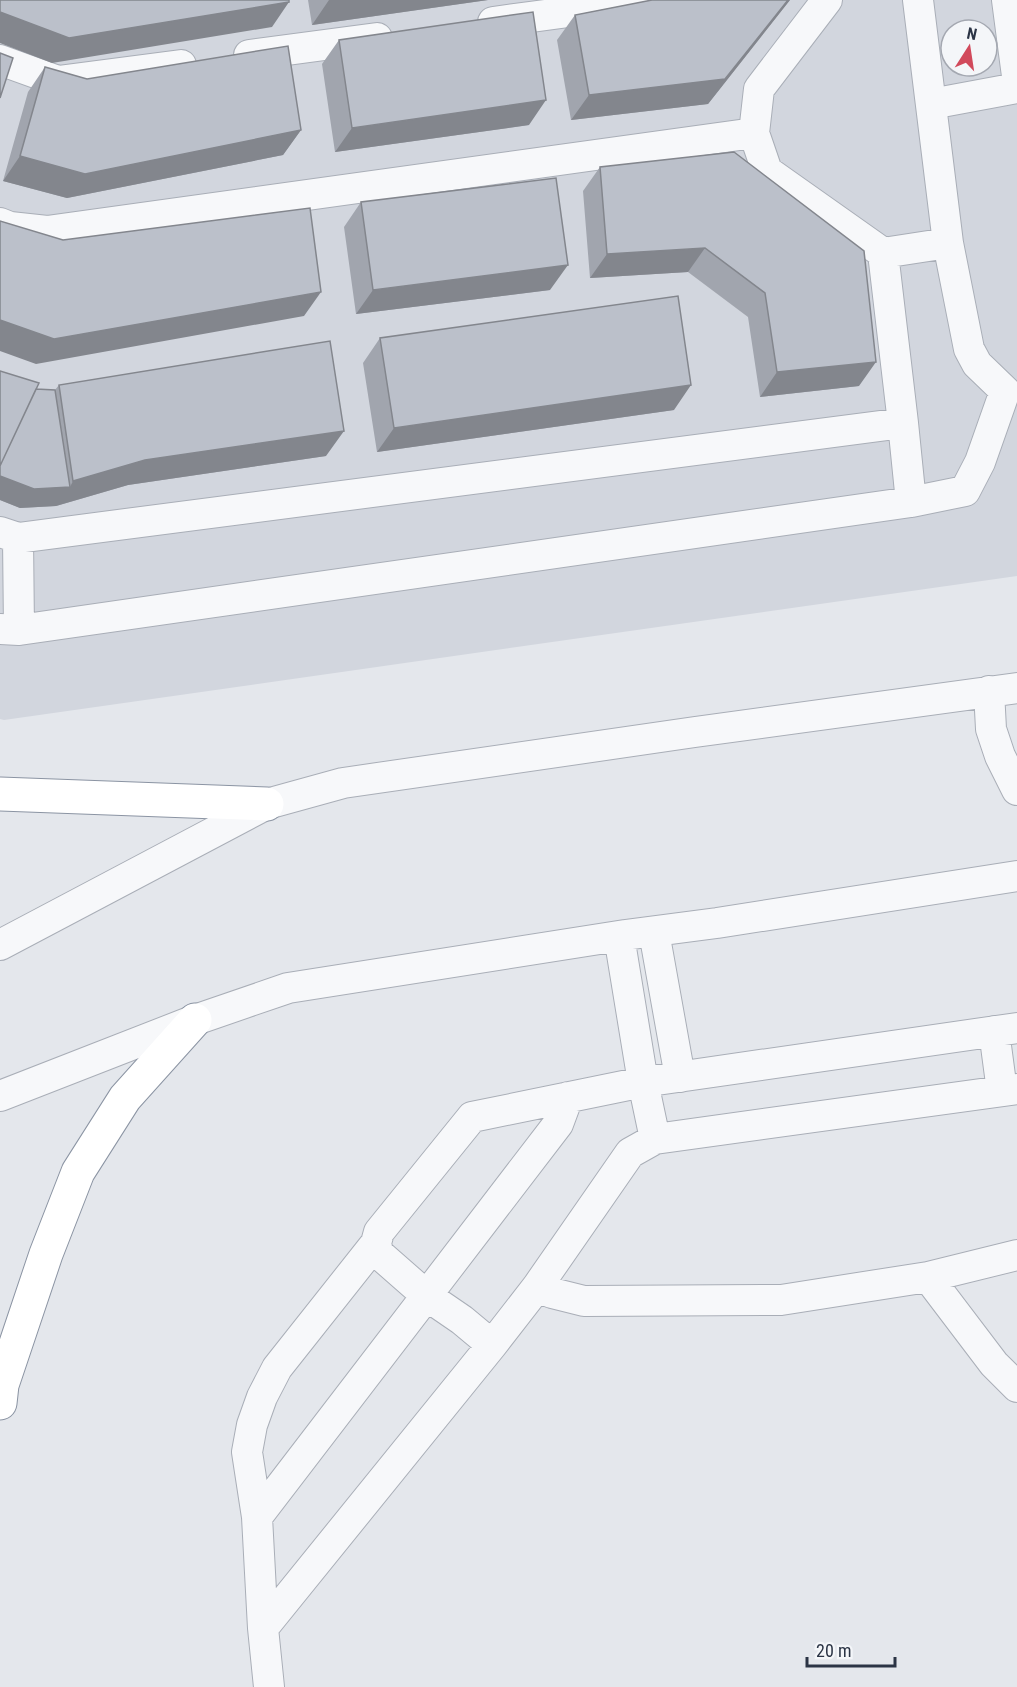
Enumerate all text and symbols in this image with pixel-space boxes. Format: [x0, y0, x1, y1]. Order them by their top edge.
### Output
north arrow [939, 18, 999, 78]
text: N [965, 24, 979, 44]
scale bar [807, 1630, 896, 1668]
text: 20 m [816, 1640, 851, 1661]

